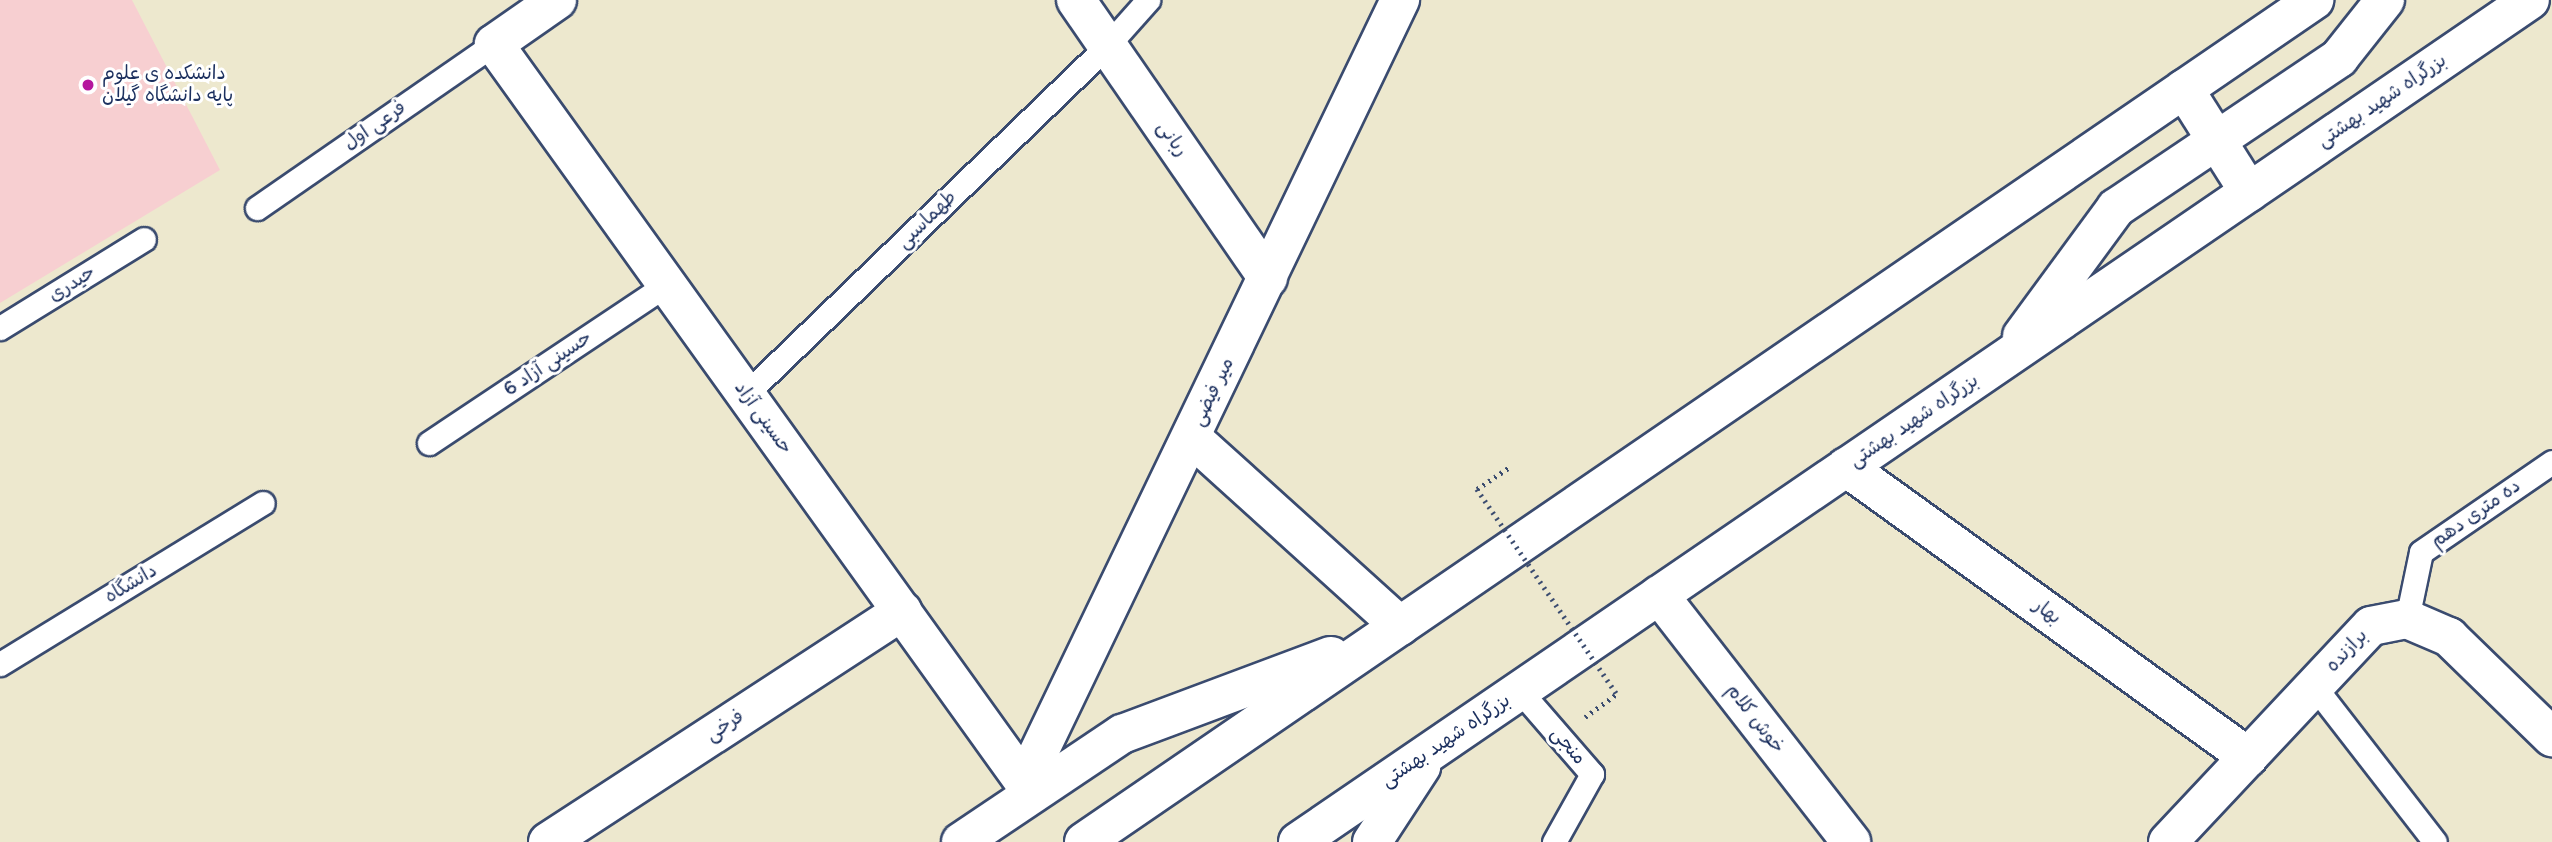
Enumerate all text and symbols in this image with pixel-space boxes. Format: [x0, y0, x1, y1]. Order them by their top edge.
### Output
street label: بزرگراه شهید بهشتی [2313, 49, 2451, 153]
place label: دانشکده ی علوم پایه دانشگاه گیلان [102, 63, 233, 107]
marker: دانشکده ی علوم پایه دانشگاه گیلان [80, 77, 96, 93]
street label: فرعی اول [340, 96, 410, 156]
street label: ربانی [1152, 117, 1192, 161]
street label: طهماسبی [893, 186, 961, 254]
street label: حیدری [44, 261, 100, 307]
street label: حسینی آزاد 6 [500, 326, 596, 402]
street label: میر فیضی [1187, 354, 1239, 430]
street label: بزرگراه شهید بهشتی [1845, 369, 1983, 473]
street label: حسینی آزاد [729, 377, 797, 459]
street label: ده متری دهم [2427, 475, 2525, 553]
street label: دانشگاه [101, 560, 161, 608]
street label: بهار [2029, 594, 2065, 630]
street label: برازنده [2321, 625, 2373, 677]
street label: خوش کلام [1721, 680, 1789, 758]
street label: بزرگراه شهید بهشتی [1377, 689, 1515, 793]
street label: فرخی [702, 705, 748, 747]
street label: منجی [1545, 722, 1591, 770]

